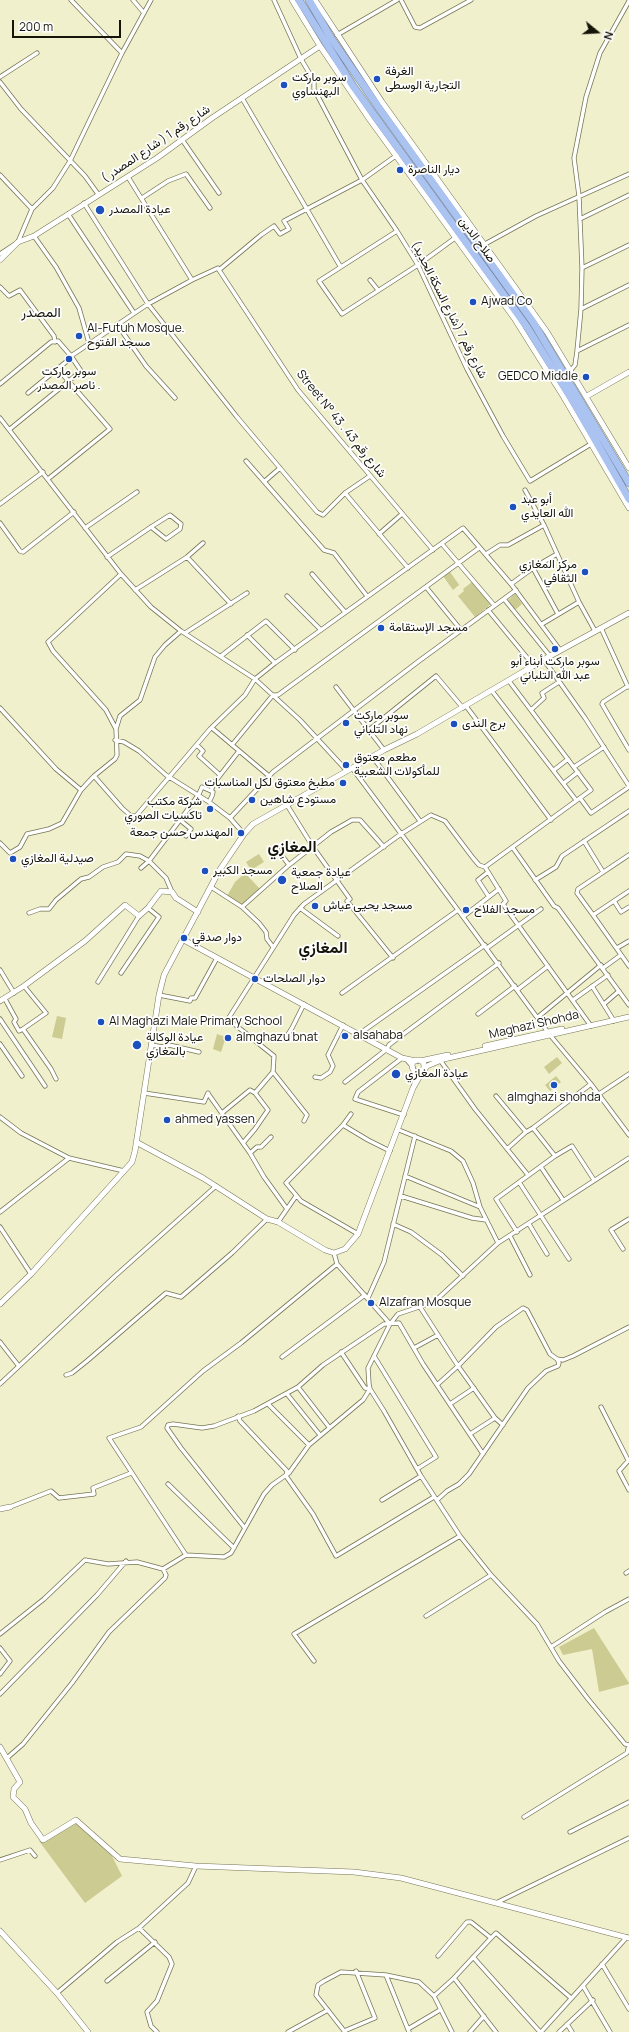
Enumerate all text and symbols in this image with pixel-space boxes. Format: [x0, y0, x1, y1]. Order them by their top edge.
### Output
scale bar [14, 12, 123, 38]
north arrow [577, 12, 617, 52]
text: 200 m [19, 18, 53, 35]
text: N [601, 30, 617, 42]
place label: الغرفة التجارية الوسطى [385, 65, 460, 93]
place label: سوبر ماركت البهنساوي [292, 71, 346, 99]
marker: الغرفة التجارية الوسطى [372, 74, 382, 84]
marker: سوبر ماركت البهنساوي [279, 80, 289, 90]
street label: شارع رقم 1 ( شارع المصدر ) [99, 102, 213, 186]
place label: ديار الناصرة [408, 163, 460, 177]
marker: ديار الناصرة [395, 165, 405, 175]
place label: عيادة المصدر [109, 203, 170, 217]
marker: عيادة المصدر [94, 204, 106, 216]
street label: صلاح الدين [456, 214, 498, 266]
street label: شارع رقم 7 (شارع السكة الحديد) [408, 239, 490, 381]
place label: Ajwad Co [481, 295, 532, 309]
marker: Ajwad Co [468, 297, 478, 307]
district label: المصدر [21, 305, 61, 321]
place label: Al-Futuh Mosque. مسجد الفتوح [87, 322, 185, 350]
marker: Al-Futuh Mosque. مسجد الفتوح [74, 331, 84, 341]
marker: سوبر ماركت ناصر المصدر . [64, 354, 74, 364]
place label: سوبر ماركت ناصر المصدر . [37, 365, 101, 393]
street label: Street N° 43 . شارع رقم 43 [293, 367, 389, 481]
place label: GEDCO Middle [498, 370, 578, 384]
marker: GEDCO Middle [581, 372, 591, 382]
place label: أبو عبد الله العايدي [521, 493, 573, 521]
marker: أبو عبد الله العايدي [508, 502, 518, 512]
place label: مركز المغازي الثقافي [519, 558, 577, 586]
marker: مركز المغازي الثقافي [580, 567, 590, 577]
place label: مسجد الإستقامة [389, 621, 468, 635]
marker: مسجد الإستقامة [376, 623, 386, 633]
marker: سوبر ماركت أبناء أبو عبد الله التلباني [550, 644, 560, 654]
place label: سوبر ماركت أبناء أبو عبد الله التلباني [510, 655, 600, 683]
place label: سوبر ماركت نهاد التلباني [354, 709, 408, 737]
place label: برج الندى [462, 717, 506, 731]
marker: سوبر ماركت نهاد التلباني [341, 718, 351, 728]
marker: برج الندى [449, 719, 459, 729]
place label: مطعم معتوق للمأكولات الشعبية [354, 751, 440, 779]
marker: مطعم معتوق للمأكولات الشعبية [341, 760, 351, 770]
place label: مطبخ معتوق لكل المناسبات [204, 776, 335, 790]
marker: مطبخ معتوق لكل المناسبات [338, 778, 348, 788]
place label: مستودع شاهين [260, 793, 336, 807]
place label: شركة مكتب تاكسيات الصوري [125, 795, 202, 823]
marker: مستودع شاهين [247, 795, 257, 805]
marker: شركة مكتب تاكسيات الصوري [205, 804, 215, 814]
place label: المهندس حسن جمعة [130, 826, 233, 840]
marker: المهندس حسن جمعة [236, 828, 246, 838]
district label: المغازِي [267, 838, 317, 858]
place label: صيدلية المغازي [21, 852, 94, 866]
marker: صيدلية المغازي [8, 854, 18, 864]
place label: مسجد الكبير [213, 864, 272, 878]
marker: مسجد الكبير [200, 866, 210, 876]
place label: عيادة جمعية الصلاح [291, 866, 351, 894]
marker: عيادة جمعية الصلاح [276, 874, 288, 886]
place label: مسجد يحيى عياش [323, 899, 413, 913]
marker: مسجد يحيى عياش [310, 901, 320, 911]
place label: مسجد الفلاح [474, 903, 535, 917]
marker: مسجد الفلاح [461, 905, 471, 915]
place label: دوار صدقي [192, 931, 242, 945]
marker: دوار صدقي [179, 933, 189, 943]
district label: المغازي [298, 939, 348, 959]
place label: دوار الصلحات [263, 972, 326, 986]
marker: دوار الصلحات [250, 974, 260, 984]
street label: Maghazi Shohda [488, 1008, 580, 1042]
place label: Al Maghazi Male Primary School [109, 1015, 282, 1029]
marker: Al Maghazi Male Primary School [96, 1017, 106, 1027]
place label: alsahaba [353, 1029, 403, 1043]
place label: عيادة الوكالة بالمغازي [146, 1031, 203, 1059]
place label: almghazu bnat [236, 1031, 318, 1045]
marker: alsahaba [340, 1031, 350, 1041]
marker: almghazu bnat [223, 1033, 233, 1043]
marker: عيادة الوكالة بالمغازي [131, 1039, 143, 1051]
place label: عيادة المغازي [405, 1067, 468, 1081]
marker: عيادة المغازي [390, 1068, 402, 1080]
marker: almghazi shohda [549, 1080, 559, 1090]
place label: almghazi shohda [507, 1091, 601, 1105]
place label: ahmed yassen [175, 1113, 255, 1127]
marker: ahmed yassen [162, 1115, 172, 1125]
place label: Alzafran Mosque [379, 1296, 471, 1310]
marker: Alzafran Mosque [366, 1298, 376, 1308]

